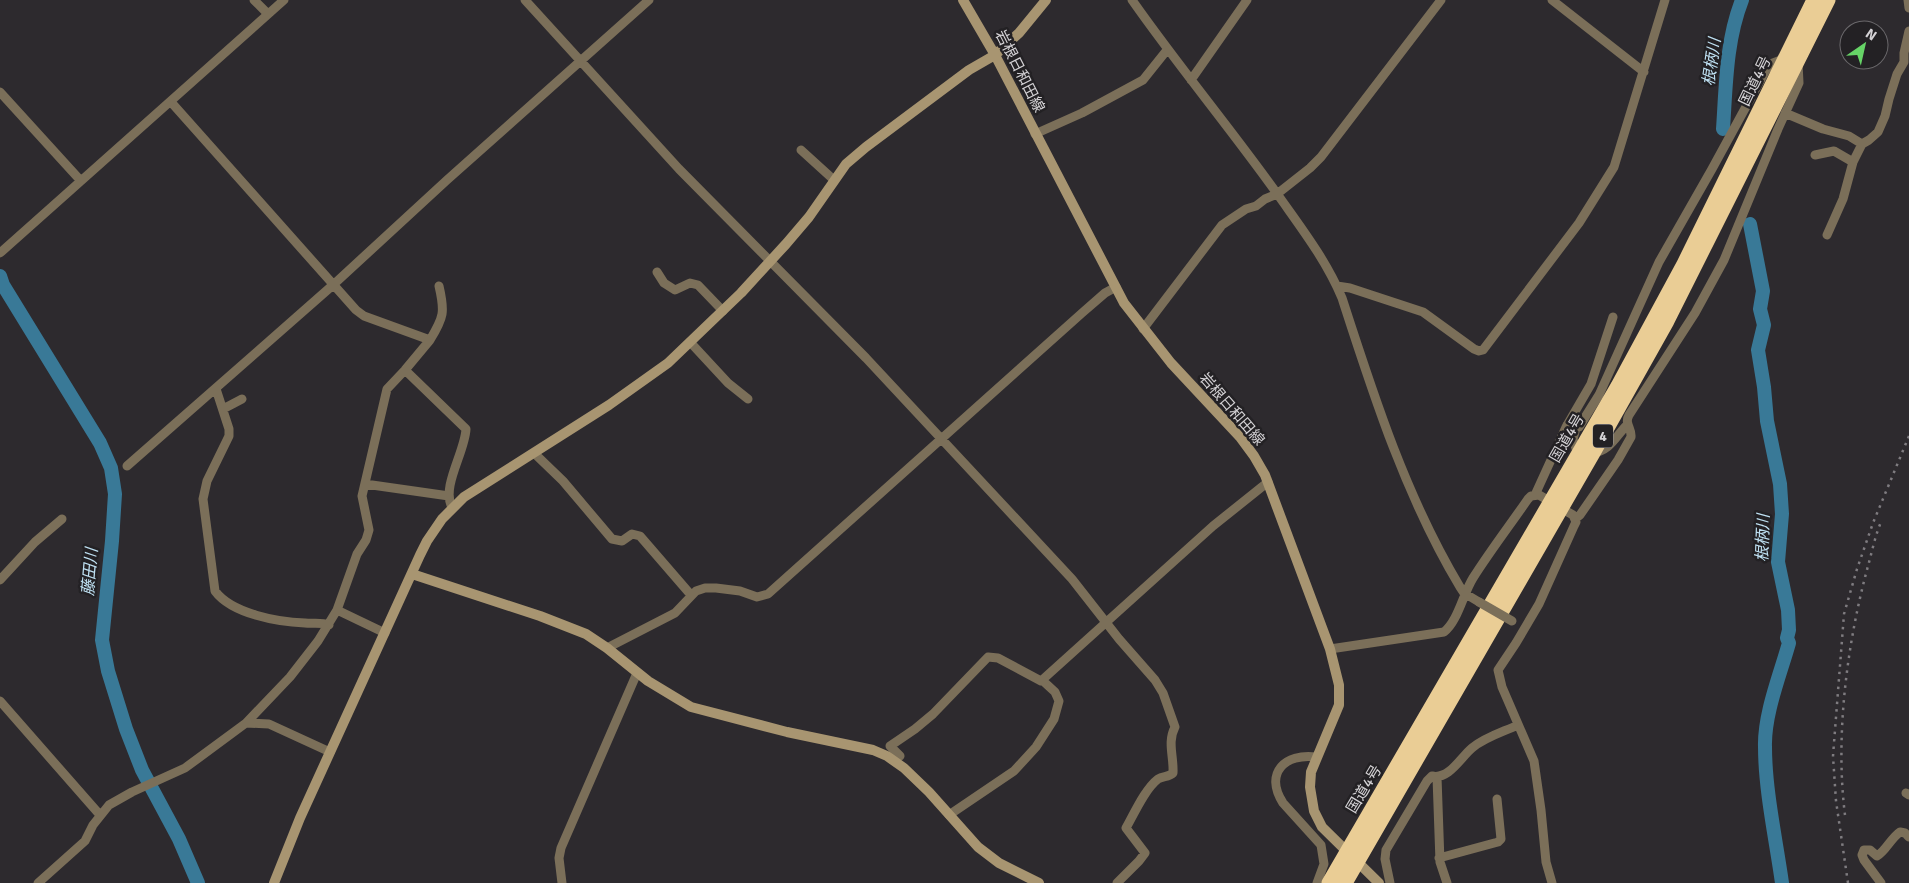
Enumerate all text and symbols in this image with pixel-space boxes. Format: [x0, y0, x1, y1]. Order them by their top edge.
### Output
north arrow [1839, 20, 1889, 70]
text: N [1862, 25, 1880, 44]
street label: 岩根日和田線 [992, 27, 1048, 115]
water label: 根柄川 [1699, 35, 1726, 87]
street label: 国道4号 [1735, 53, 1775, 109]
street label: 岩根日和田線 [1196, 369, 1268, 449]
street label: 国道4号 [1546, 411, 1588, 465]
road number: 4 [1593, 424, 1613, 448]
water label: 根柄川 [1752, 512, 1774, 562]
water label: 藤田川 [78, 545, 102, 597]
street label: 国道4号 [1343, 762, 1385, 816]

